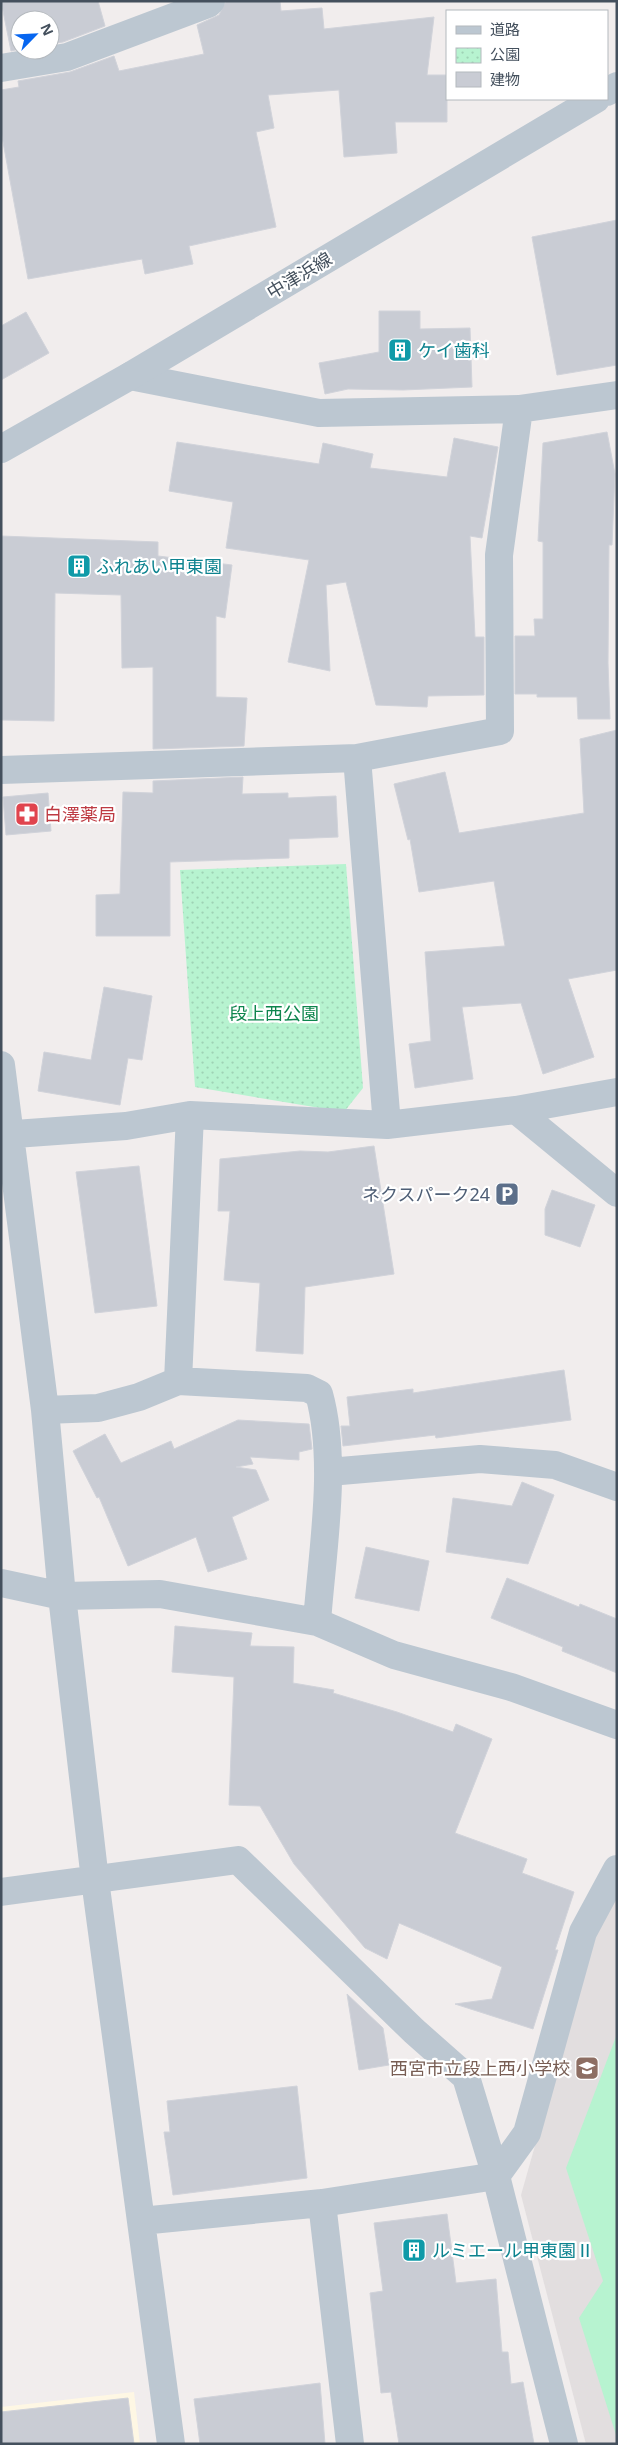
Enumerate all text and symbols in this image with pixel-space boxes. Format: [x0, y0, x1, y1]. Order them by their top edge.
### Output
north arrow [10, 10, 60, 60]
legend [446, 10, 608, 100]
text: 道路 [490, 19, 520, 39]
text: N [36, 20, 58, 39]
text: 公園 [490, 44, 520, 64]
text: 建物 [490, 69, 520, 89]
street label: 中津浜線 [262, 246, 336, 304]
building icon: ケイ歯科 [387, 337, 413, 363]
place label: ケイ歯科 [418, 338, 490, 362]
building icon: ふれあい甲東園 [66, 553, 92, 579]
place label: ふれあい甲東園 [96, 554, 222, 578]
pharmacy icon: 白澤薬局 [14, 801, 40, 827]
place label: 白澤薬局 [44, 802, 116, 826]
park label: 段上西公園 [229, 1001, 319, 1025]
parking icon: ネクスパーク24 [494, 1181, 520, 1207]
place label: ネクスパーク24 [362, 1182, 490, 1206]
school or university icon: 西宮市立段上西小学校 [574, 2055, 600, 2081]
place label: 西宮市立段上西小学校 [390, 2056, 570, 2080]
building icon: ルミエール甲東園Ⅱ [401, 2237, 427, 2263]
place label: ルミエール甲東園Ⅱ [432, 2238, 594, 2262]

